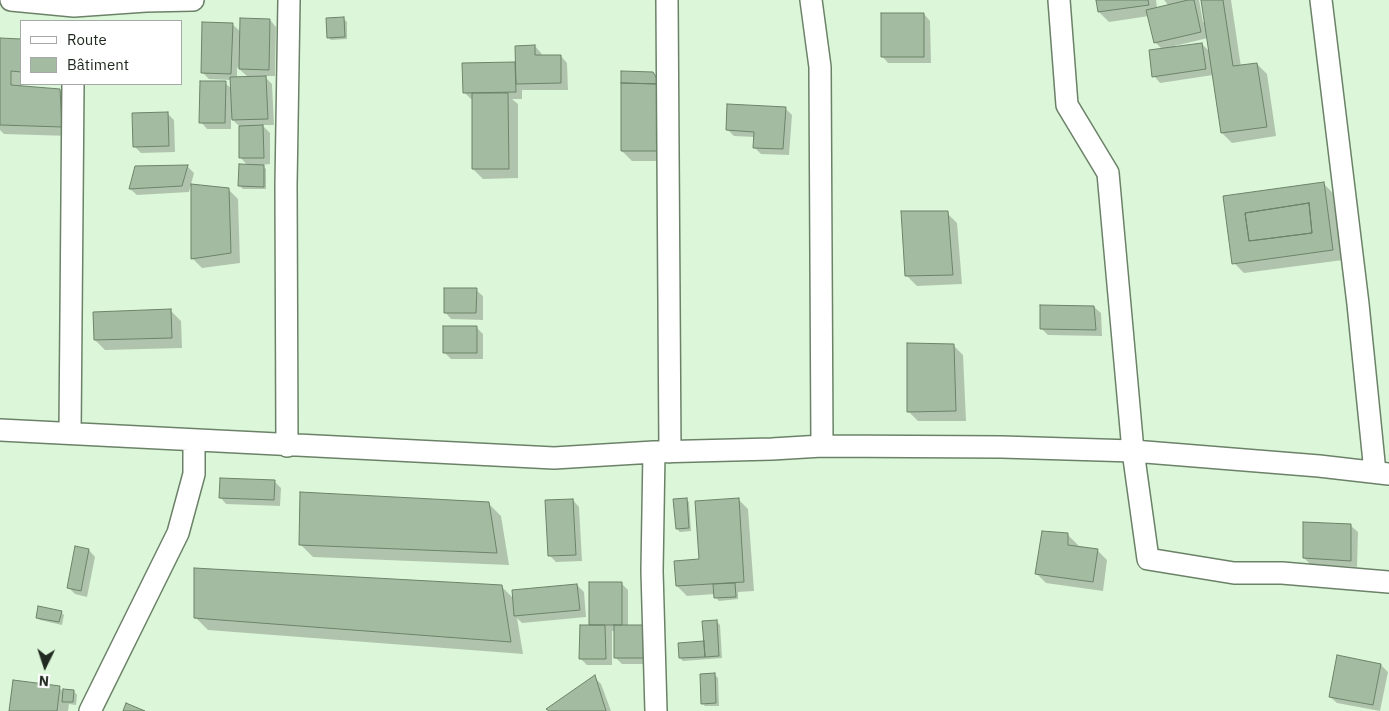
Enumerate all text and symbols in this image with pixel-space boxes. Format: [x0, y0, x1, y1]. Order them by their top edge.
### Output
legend [20, 20, 182, 85]
text: Route [67, 30, 107, 49]
text: Bâtiment [67, 55, 129, 74]
north arrow [20, 641, 70, 691]
text: N [38, 672, 50, 690]

